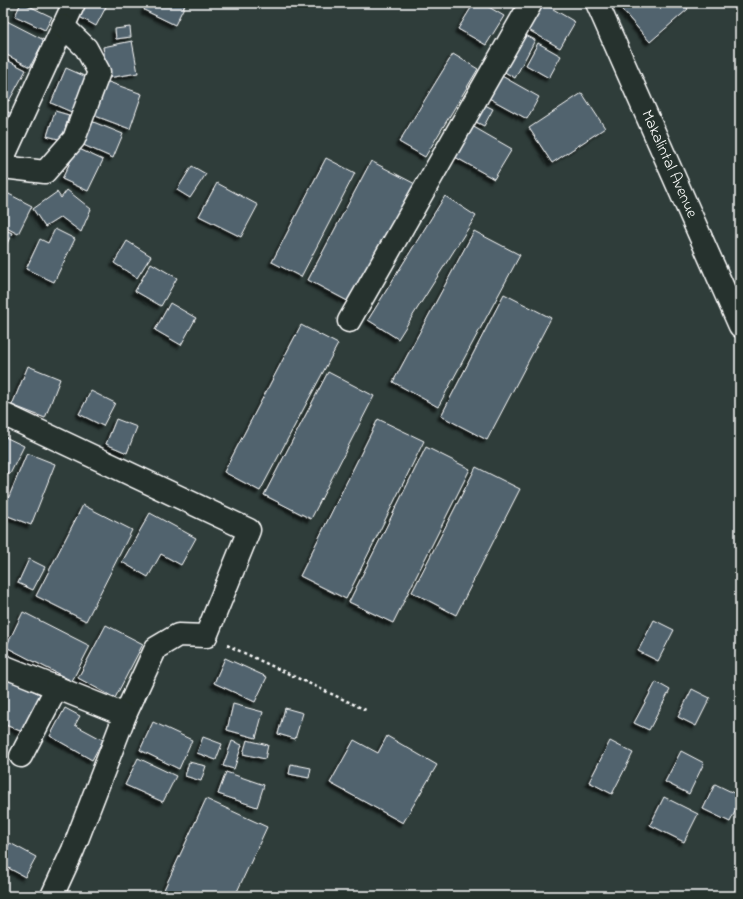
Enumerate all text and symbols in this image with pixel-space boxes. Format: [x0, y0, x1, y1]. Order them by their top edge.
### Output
street label: Makalintal Avenue [634, 106, 704, 223]

